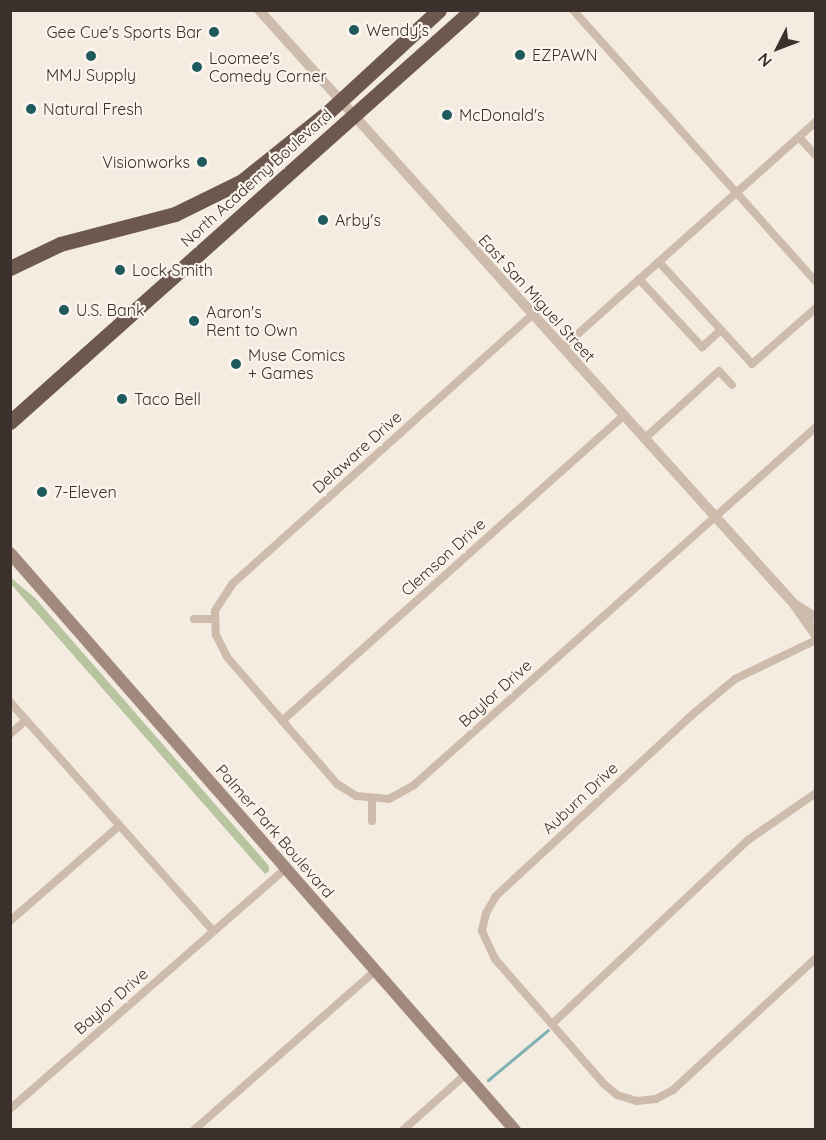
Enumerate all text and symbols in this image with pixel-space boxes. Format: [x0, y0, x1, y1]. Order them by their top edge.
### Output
north arrow [748, 18, 808, 78]
place label: Wendy's [366, 20, 429, 40]
place label: Gee Cue's Sports Bar [46, 22, 202, 42]
marker: Wendy's [347, 23, 361, 37]
marker: Gee Cue's Sports Bar [207, 25, 221, 39]
place label: EZPAWN [532, 45, 597, 65]
place label: Loomee's Comedy Corner [209, 48, 327, 86]
marker: EZPAWN [513, 48, 527, 62]
marker: MMJ Supply [84, 49, 98, 63]
text: N [753, 49, 776, 71]
marker: Loomee's Comedy Corner [190, 60, 204, 74]
place label: MMJ Supply [46, 65, 136, 85]
place label: Natural Fresh [43, 99, 143, 119]
marker: Natural Fresh [24, 102, 38, 116]
street label: North Academy Boulevard [176, 105, 336, 251]
place label: McDonald's [459, 105, 545, 125]
marker: McDonald's [440, 108, 454, 122]
place label: Visionworks [102, 152, 190, 172]
marker: Visionworks [195, 155, 209, 169]
place label: Arby's [335, 210, 381, 230]
marker: Arby's [316, 213, 330, 227]
street label: East San Miguel Street [475, 230, 599, 366]
place label: Lock Smith [132, 260, 213, 280]
marker: Lock Smith [113, 263, 127, 277]
place label: U.S. Bank [76, 300, 144, 320]
place label: Aaron's Rent to Own [206, 302, 298, 340]
marker: U.S. Bank [57, 303, 71, 317]
marker: Aaron's Rent to Own [187, 314, 201, 328]
place label: Muse Comics + Games [248, 345, 345, 383]
marker: Muse Comics + Games [229, 357, 243, 371]
place label: Taco Bell [134, 389, 201, 409]
marker: Taco Bell [115, 392, 129, 406]
street label: Delaware Drive [308, 407, 406, 497]
place label: 7-Eleven [54, 482, 117, 502]
marker: 7-Eleven [35, 485, 49, 499]
street label: Clemson Drive [397, 514, 489, 600]
street label: Baylor Drive [455, 655, 535, 731]
street label: Auburn Drive [538, 758, 622, 838]
street label: Palmer Park Boulevard [212, 760, 338, 902]
street label: Baylor Drive [70, 964, 152, 1038]

